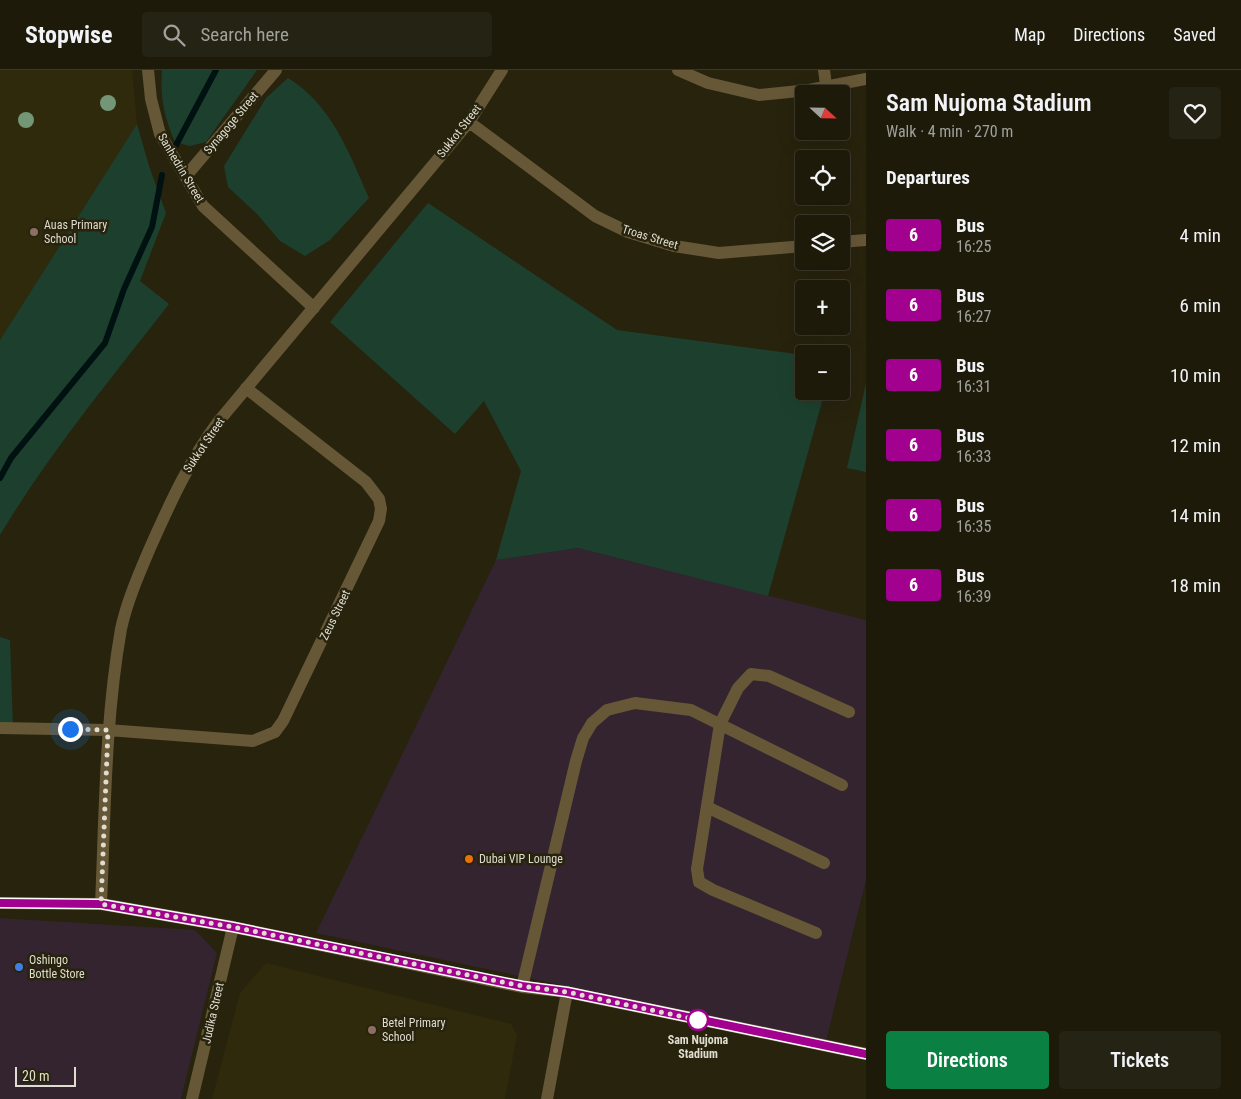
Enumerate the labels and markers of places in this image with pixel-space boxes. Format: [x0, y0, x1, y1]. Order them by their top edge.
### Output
place label: Auas Primary School [44, 218, 107, 246]
marker: Auas Primary School [28, 226, 40, 238]
place label: Dubai VIP Lounge [479, 852, 563, 866]
marker: Dubai VIP Lounge [463, 853, 475, 865]
place label: Oshingo Bottle Store [29, 953, 85, 981]
marker: Oshingo Bottle Store [13, 961, 25, 973]
marker: Sam Nujoma Stadium [687, 1009, 709, 1031]
place label: Betel Primary School [382, 1016, 445, 1044]
marker: Betel Primary School [366, 1024, 378, 1036]
place label: Sam Nujoma Stadium [668, 1033, 729, 1061]

